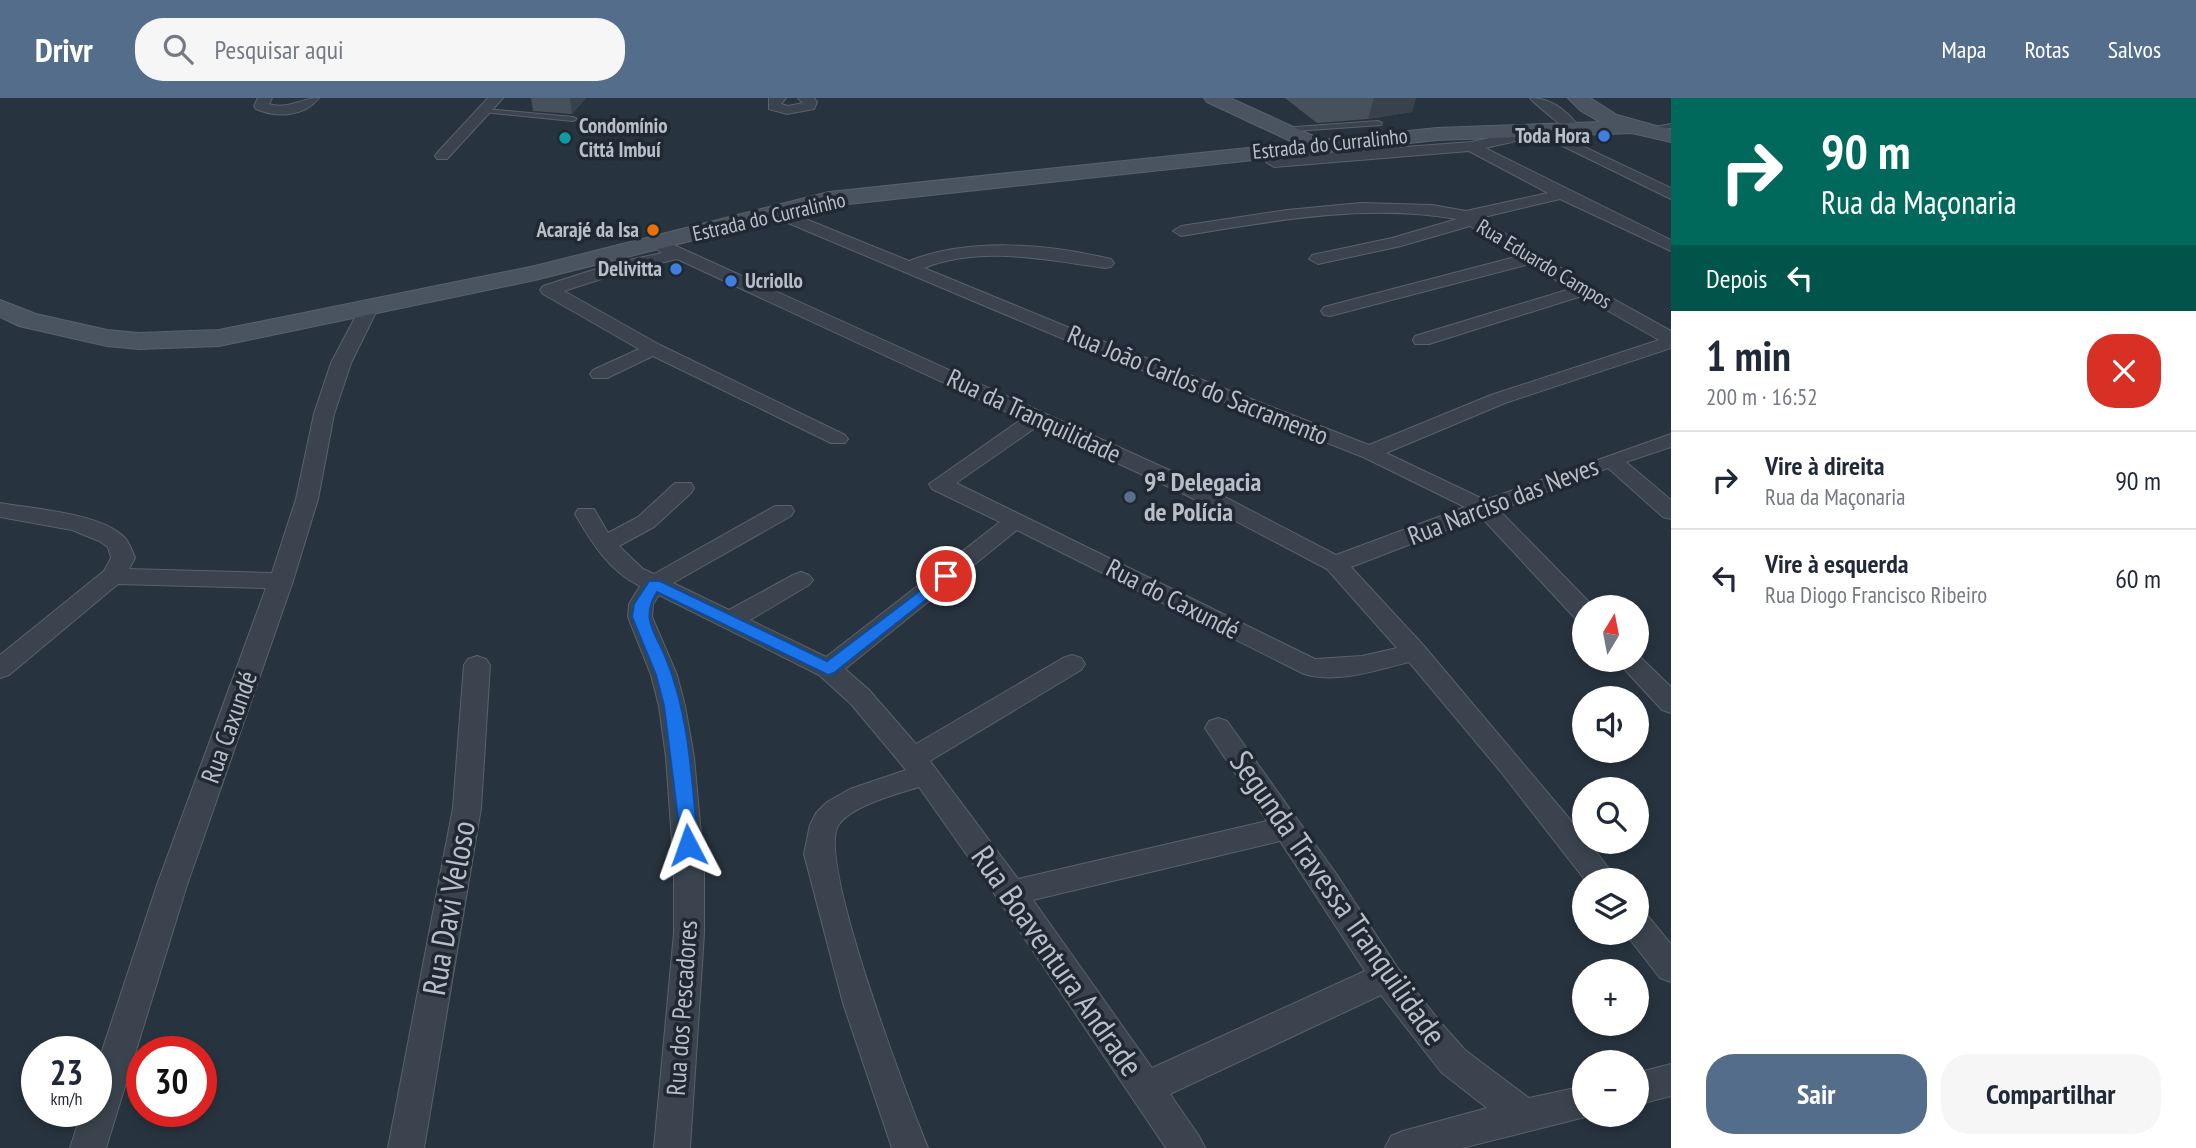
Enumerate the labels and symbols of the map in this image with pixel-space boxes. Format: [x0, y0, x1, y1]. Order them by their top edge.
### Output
place label: Condomínio Cittá Imbuí [579, 112, 668, 163]
street label: Estrada do Curralinho [1251, 122, 1409, 165]
place label: Toda Hora [1515, 122, 1590, 149]
marker: Toda Hora [1596, 128, 1612, 144]
marker: Condomínio Cittá Imbuí [557, 130, 573, 146]
street label: Estrada do Curralinho [690, 186, 848, 247]
street label: Rua Eduardo Campos [1472, 213, 1617, 314]
place label: Acarajé da Isa [536, 216, 639, 243]
marker: Acarajé da Isa [645, 222, 661, 238]
place label: Delivitta [598, 255, 662, 282]
marker: Delivitta [668, 261, 684, 277]
place label: Ucriollo [745, 267, 803, 294]
marker: Ucriollo [723, 273, 739, 289]
street label: Rua João Carlos do Sacramento [1063, 317, 1334, 452]
street label: Rua da Tranquilidade [942, 361, 1126, 470]
street label: Rua Narciso das Neves [1403, 449, 1603, 552]
place label: 9ª Delegacia de Polícia [1144, 465, 1261, 528]
marker: 9ª Delegacia de Polícia [1122, 489, 1138, 505]
pin [916, 546, 976, 606]
street label: Rua do Caxundé [1101, 551, 1245, 646]
north arrow [1572, 595, 1648, 672]
street label: Rua Caxundé [193, 666, 264, 787]
street label: Segunda Travessa Tranquilidade [1221, 742, 1456, 1053]
position arrow [651, 808, 725, 882]
street label: Rua Davi Veloso [412, 817, 484, 998]
street label: Rua Boaventura Andrade [963, 837, 1153, 1084]
street label: Rua dos Pescadores [659, 919, 704, 1097]
speed limit sign: 30 [126, 1036, 217, 1127]

